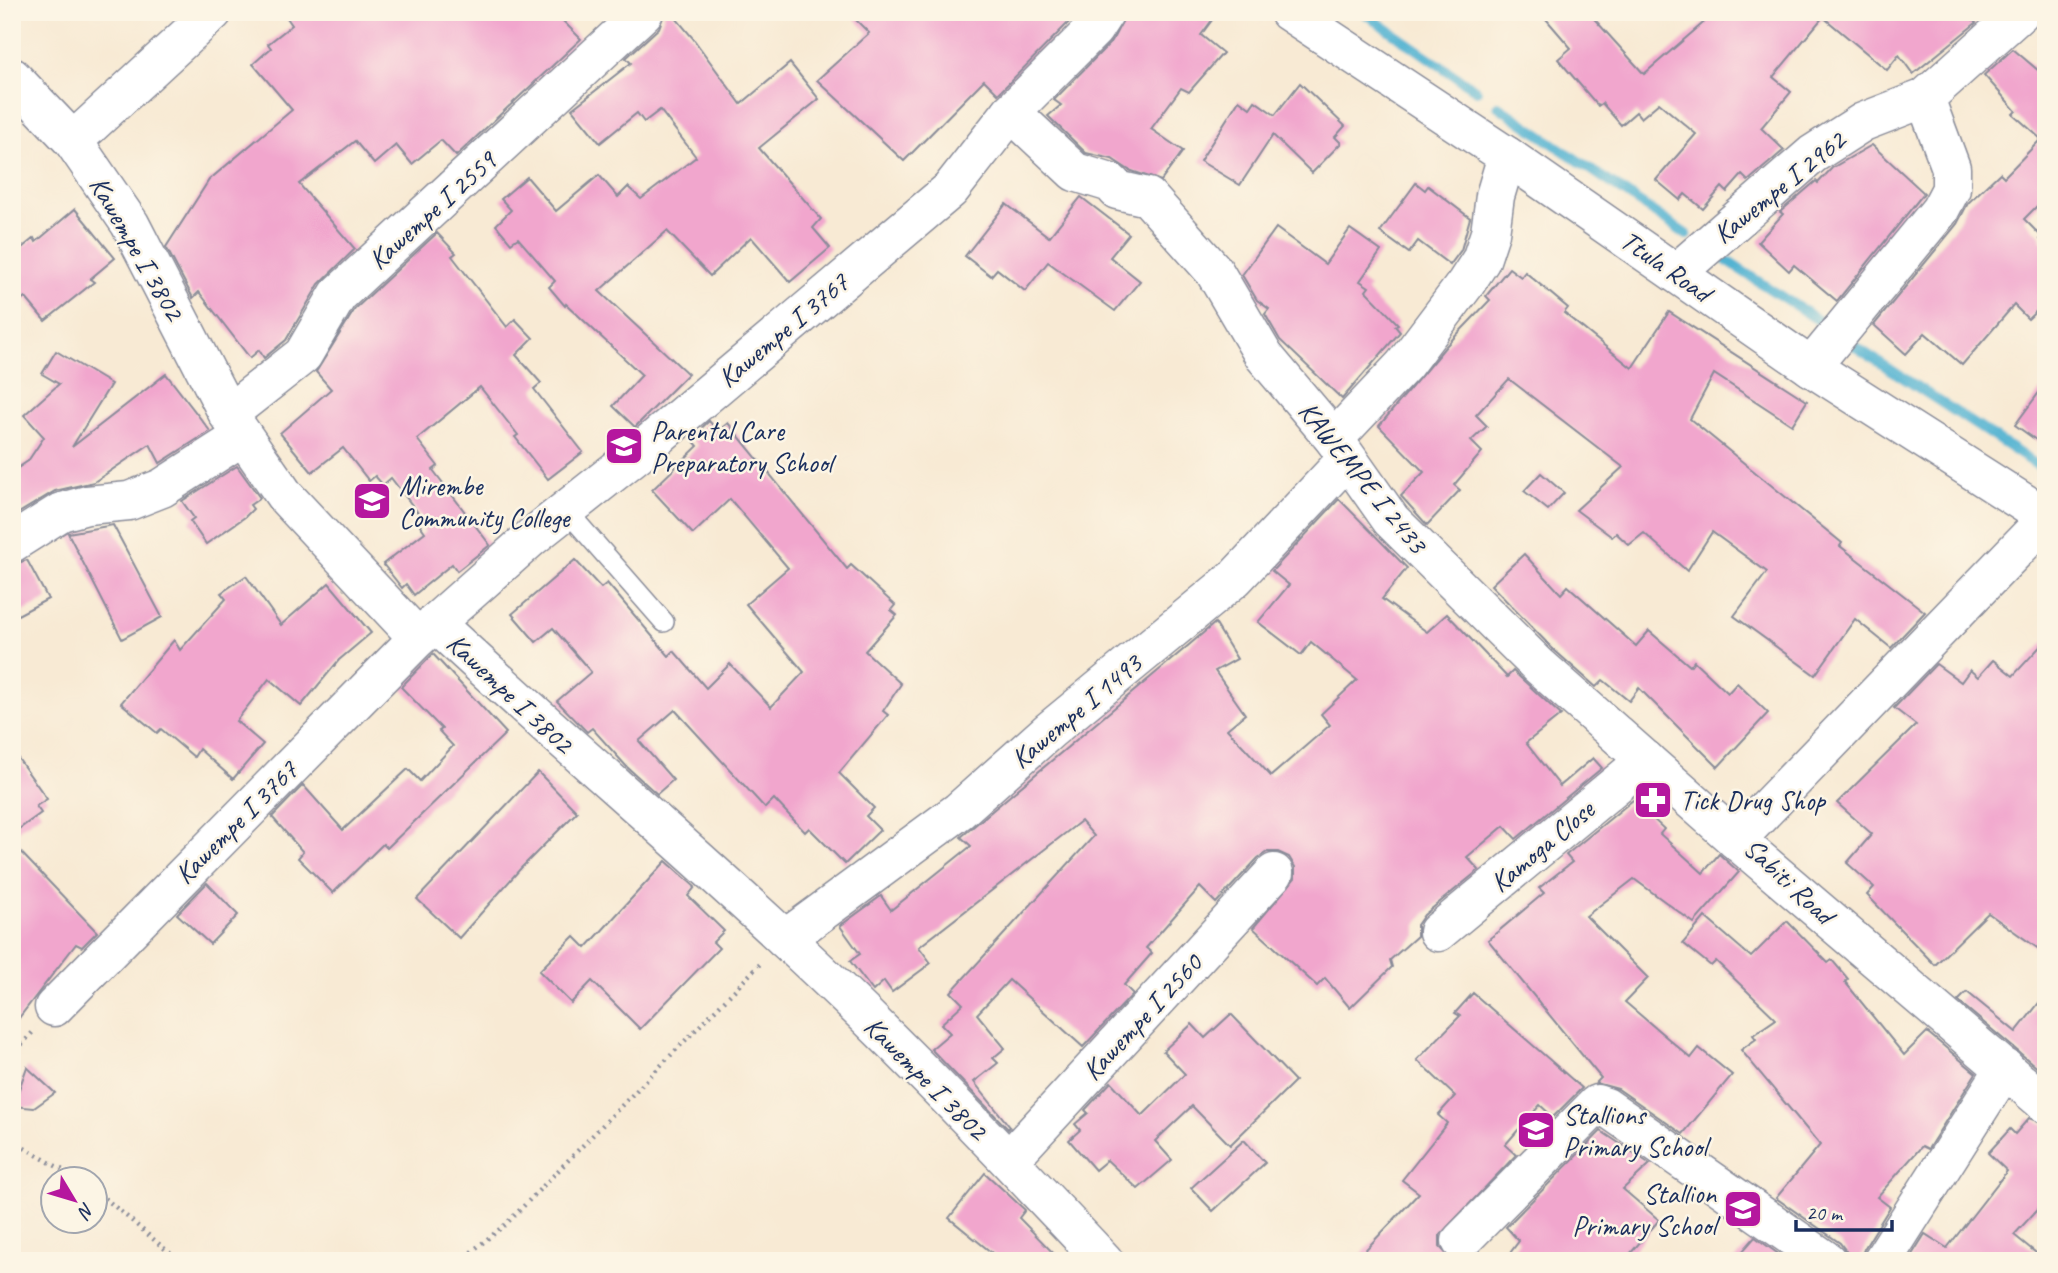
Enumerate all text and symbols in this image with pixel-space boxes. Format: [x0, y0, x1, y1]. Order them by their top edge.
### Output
street label: Kawempe I 2962 [1706, 121, 1854, 251]
street label: Kawempe I 2559 [361, 142, 505, 277]
street label: Kawempe I 3802 [82, 170, 193, 328]
street label: Ttula Road [1614, 222, 1721, 312]
street label: Kawempe I 3767 [710, 264, 857, 395]
street label: KAWEMPE I 2433 [1291, 394, 1436, 562]
place label: Parental Care Preparatory School [651, 413, 838, 480]
school or university icon: Parental Care Preparatory School [603, 425, 645, 467]
place label: Mirembe Community College [399, 468, 571, 535]
school or university icon: Mirembe Community College [351, 480, 393, 522]
street label: Kawempe I 3802 [439, 626, 582, 762]
street label: Kawempe I 1493 [1003, 645, 1150, 776]
street label: Kawempe I 3767 [167, 752, 306, 891]
pharmacy icon: Tick Drug Shop [1632, 779, 1674, 821]
place label: Tick Drug Shop [1680, 783, 1827, 818]
street label: Kamoga Close [1483, 791, 1603, 900]
street label: Sabiti Road [1736, 830, 1844, 934]
street label: Kawempe I 2560 [1075, 945, 1211, 1088]
street label: Kawempe I 3802 [857, 1009, 997, 1149]
place label: Stallions Primary School [1563, 1097, 1712, 1164]
school or university icon: Stallions Primary School [1515, 1109, 1557, 1151]
north arrow [38, 1164, 108, 1234]
place label: Stallion Primary School [1572, 1176, 1721, 1243]
school or university icon: Stallion Primary School [1722, 1188, 1764, 1230]
scale bar [1796, 1189, 1892, 1233]
text: N [72, 1198, 100, 1224]
text: 20 m [1806, 1200, 1844, 1226]

